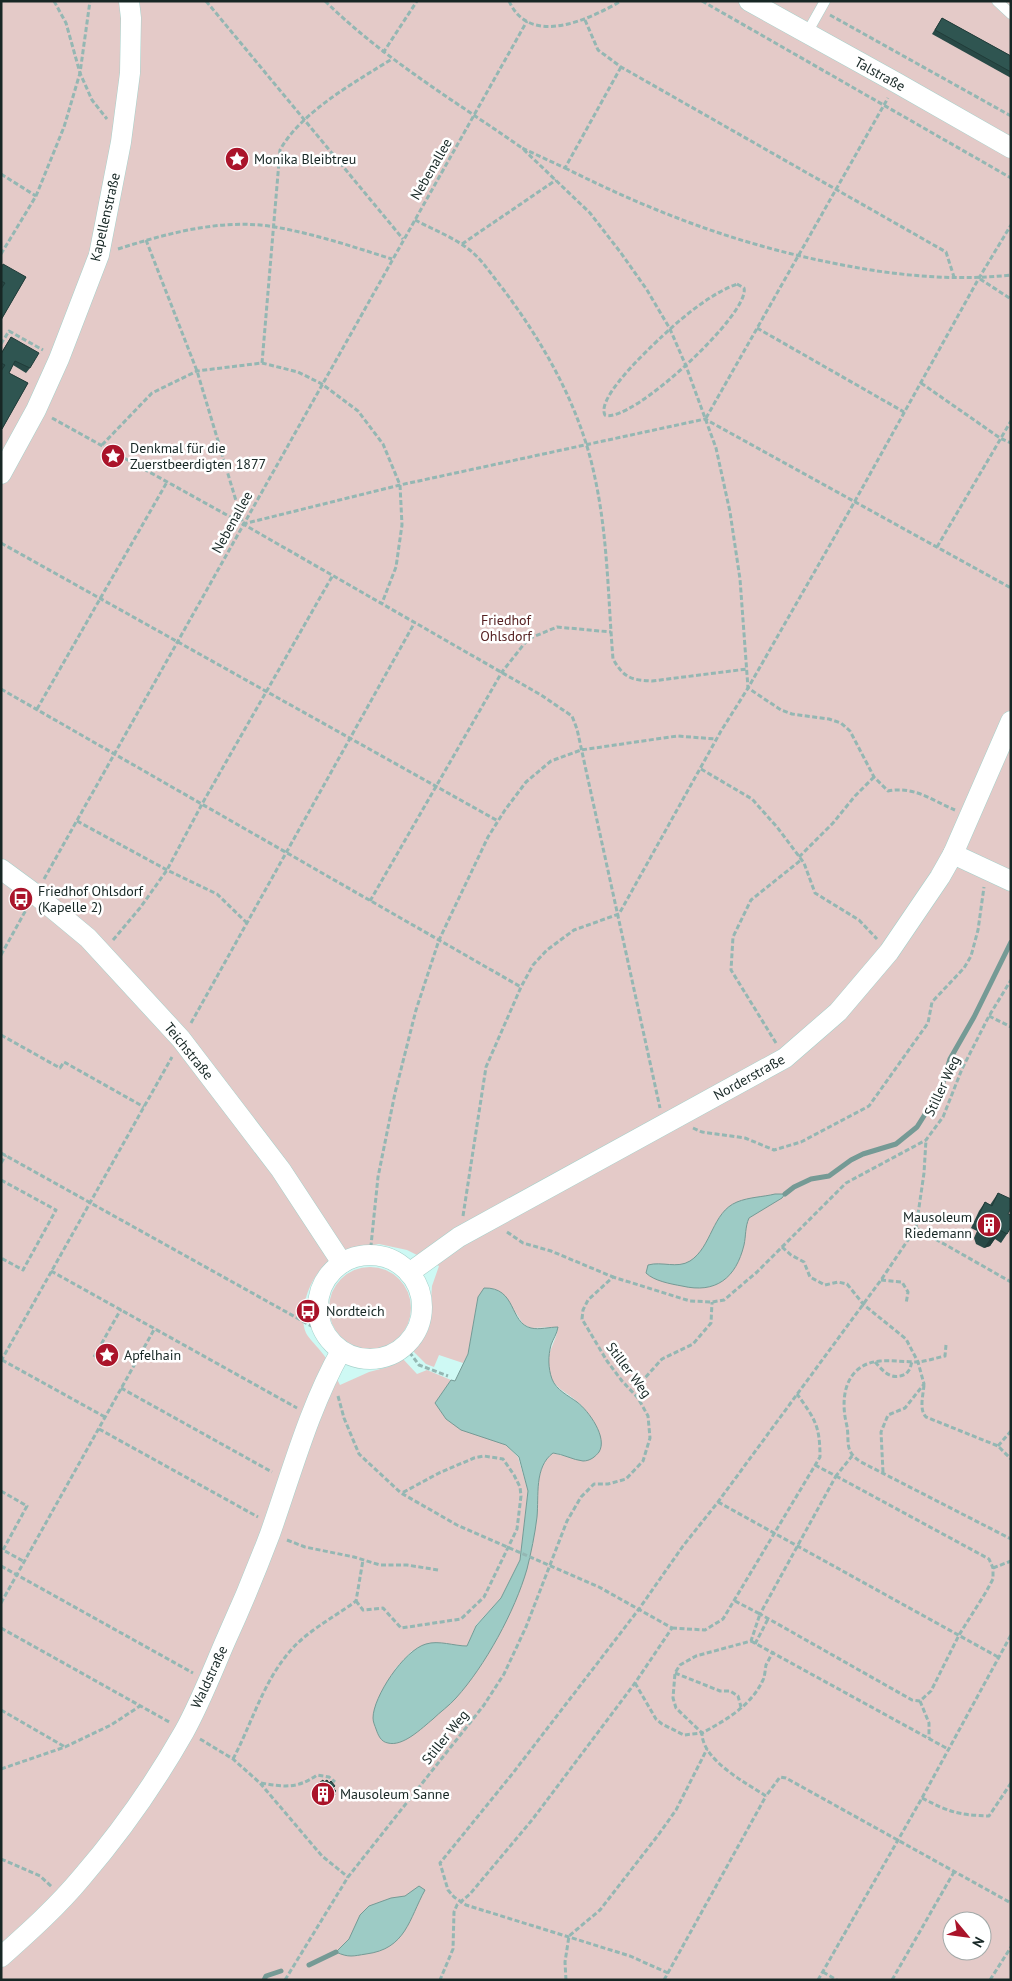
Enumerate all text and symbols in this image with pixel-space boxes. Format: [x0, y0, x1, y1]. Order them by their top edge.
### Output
street label: Talstraße [852, 53, 908, 95]
street label: Nebenallee [406, 135, 456, 203]
place icon: Monika Bleibtreu [224, 146, 250, 172]
place label: Monika Bleibtreu [254, 150, 356, 168]
street label: Kapellenstraße [86, 171, 124, 263]
place label: Denkmal für die Zuerstbeerdigten 1877 [130, 439, 266, 473]
place icon: Denkmal für die Zuerstbeerdigten 1877 [100, 443, 126, 469]
street label: Nebenallee [208, 488, 256, 556]
park label: Friedhof Ohlsdorf [480, 611, 532, 645]
place label: Friedhof Ohlsdorf (Kapelle 2) [38, 882, 144, 916]
bus stop icon: Friedhof Ohlsdorf (Kapelle 2) [8, 886, 34, 912]
street label: Teichstraße [160, 1019, 218, 1083]
street label: Norderstraße [710, 1050, 788, 1104]
street label: Stiller Weg [920, 1053, 964, 1119]
place label: Mausoleum Riedemann [903, 1208, 972, 1242]
building icon: Mausoleum Riedemann [976, 1212, 1002, 1238]
bus stop icon: Nordteich [295, 1298, 321, 1324]
place label: Nordteich [326, 1302, 385, 1320]
street label: Stiller Weg [602, 1339, 656, 1401]
place icon: Apfelhain [94, 1342, 120, 1368]
place label: Apfelhain [124, 1346, 181, 1364]
street label: Waldstraße [187, 1643, 231, 1711]
street label: Stiller Weg [418, 1706, 472, 1768]
building icon: Mausoleum Sanne [310, 1781, 336, 1807]
place label: Mausoleum Sanne [340, 1785, 450, 1803]
north arrow [942, 1911, 992, 1961]
text: N [968, 1934, 988, 1951]

